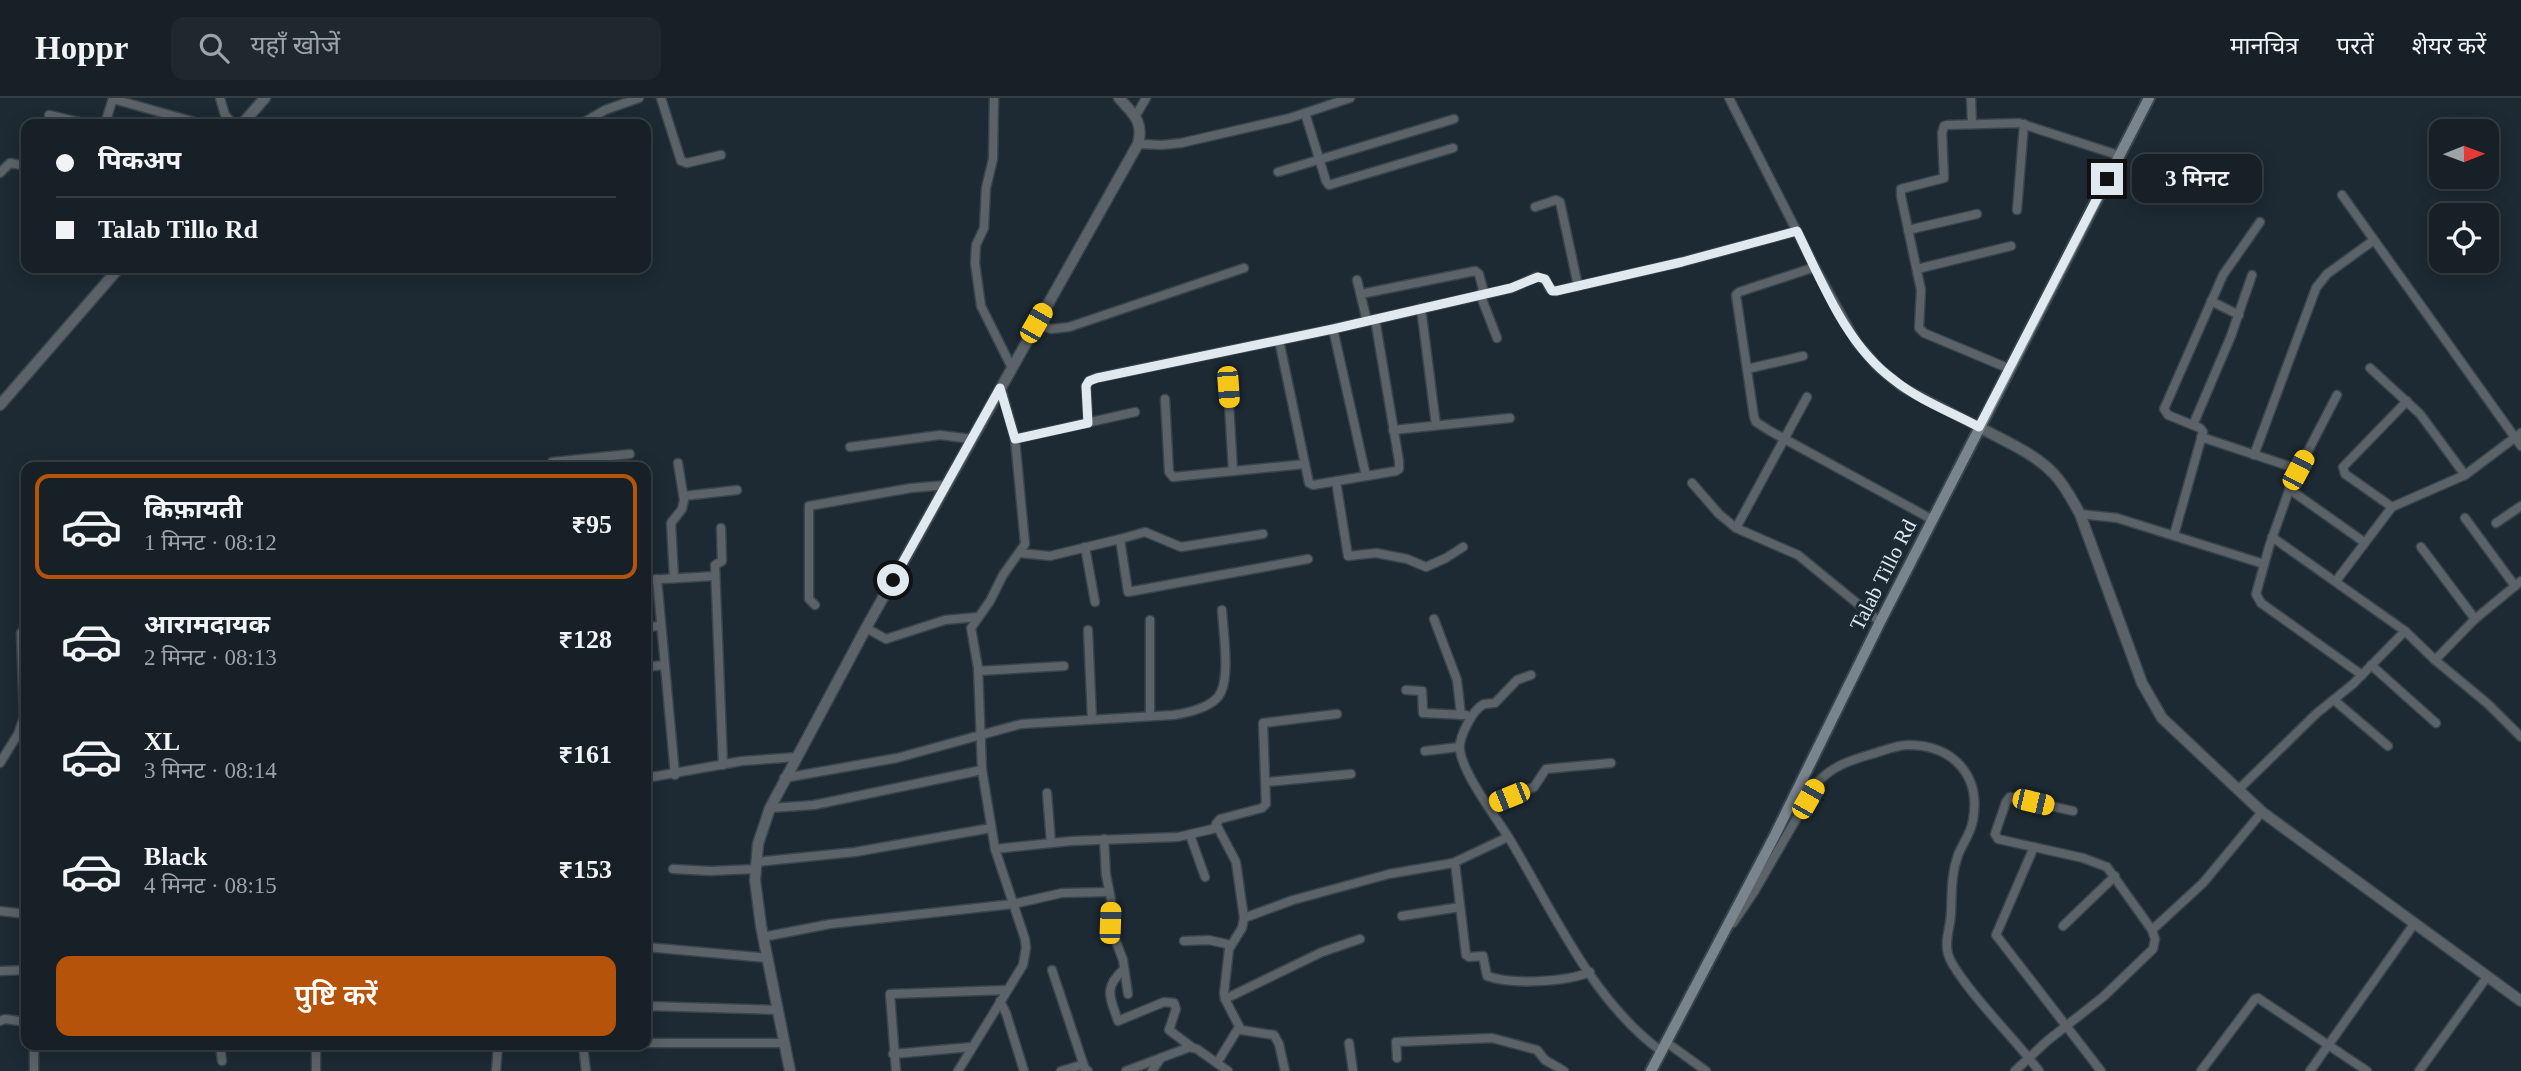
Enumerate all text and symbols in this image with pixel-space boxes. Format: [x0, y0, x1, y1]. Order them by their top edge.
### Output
search box [171, 17, 661, 80]
icon: search [195, 29, 233, 67]
text: Hoppr [35, 30, 129, 66]
text: यहाँ खोजें [251, 31, 340, 60]
text: मानचित्र [2230, 33, 2299, 59]
text: परतें [2337, 33, 2374, 59]
text: शेयर करें [2412, 33, 2486, 59]
north arrow [2429, 119, 2499, 189]
map controls [2429, 119, 2499, 273]
text: पिकअप [98, 146, 181, 175]
callout: 3 मिनट [2132, 154, 2261, 204]
route end [2091, 163, 2123, 195]
text: 3 मिनट [2165, 166, 2229, 191]
button: locate [2429, 203, 2499, 273]
text: Talab Tillo Rd [98, 215, 258, 244]
car [1017, 300, 1056, 346]
car [1217, 365, 1240, 409]
car [2279, 447, 2318, 493]
icon: car [60, 495, 123, 558]
text: किफ़ायती [144, 495, 243, 524]
text: ₹95 [571, 510, 612, 539]
street label: Talab Tillo Rd [1845, 515, 1921, 634]
text: 1 मिनट · 08:12 [144, 530, 277, 555]
route start [877, 564, 909, 596]
icon: car [60, 610, 123, 673]
text: आरामदायक [144, 610, 270, 639]
text: ₹128 [558, 625, 612, 654]
text: 2 मिनट · 08:13 [144, 645, 277, 670]
icon: car [60, 725, 123, 788]
text: XL [144, 727, 180, 756]
text: ₹161 [558, 740, 612, 769]
text: 3 मिनट · 08:14 [144, 758, 277, 783]
car [1789, 776, 1828, 822]
car [1486, 779, 1533, 815]
car [2011, 787, 2056, 817]
icon: car [60, 840, 123, 903]
text: Black [144, 842, 208, 871]
text: ₹153 [558, 855, 612, 884]
text: 4 मिनट · 08:15 [144, 873, 277, 898]
car [1099, 902, 1122, 944]
button: पुष्टि करें [56, 956, 616, 1036]

